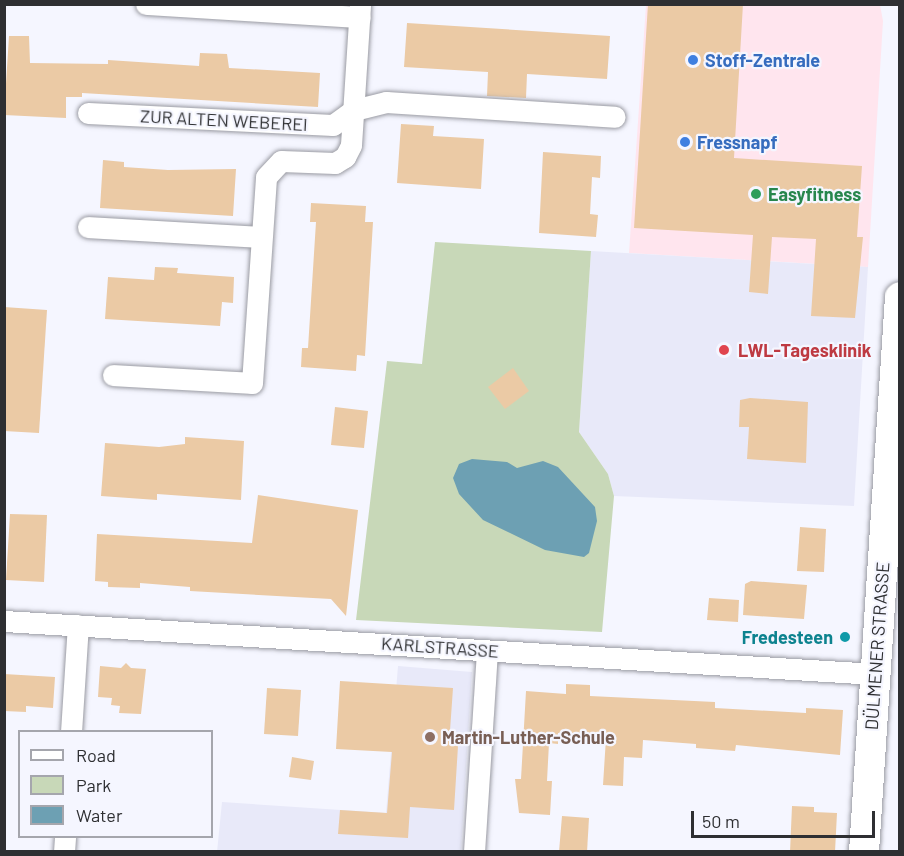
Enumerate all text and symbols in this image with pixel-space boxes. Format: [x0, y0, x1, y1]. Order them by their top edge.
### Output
place label: Stoff-Zentrale [705, 49, 820, 71]
marker: Stoff-Zentrale [686, 53, 700, 67]
street label: ZUR ALTEN WEBEREI [140, 105, 308, 135]
place label: Fressnapf [697, 131, 777, 153]
marker: Fressnapf [678, 135, 692, 149]
place label: Easyfitness [768, 183, 861, 205]
marker: Easyfitness [749, 187, 763, 201]
place label: LWL-Tagesklinik [738, 339, 871, 361]
marker: LWL-Tagesklinik [715, 341, 733, 359]
street label: DÜLMENER STRASSE [860, 561, 894, 731]
place label: Fredesteen [742, 626, 833, 648]
marker: Fredesteen [838, 630, 852, 644]
street label: KARLSTRASSE [380, 632, 500, 662]
place label: Martin-Luther-Schule [442, 726, 615, 748]
legend [18, 730, 213, 838]
marker: Martin-Luther-Schule [423, 730, 437, 744]
text: Road [76, 744, 116, 766]
text: Park [76, 774, 111, 796]
scale bar [694, 799, 878, 837]
text: Water [76, 804, 123, 826]
text: 50 m [702, 810, 740, 832]

